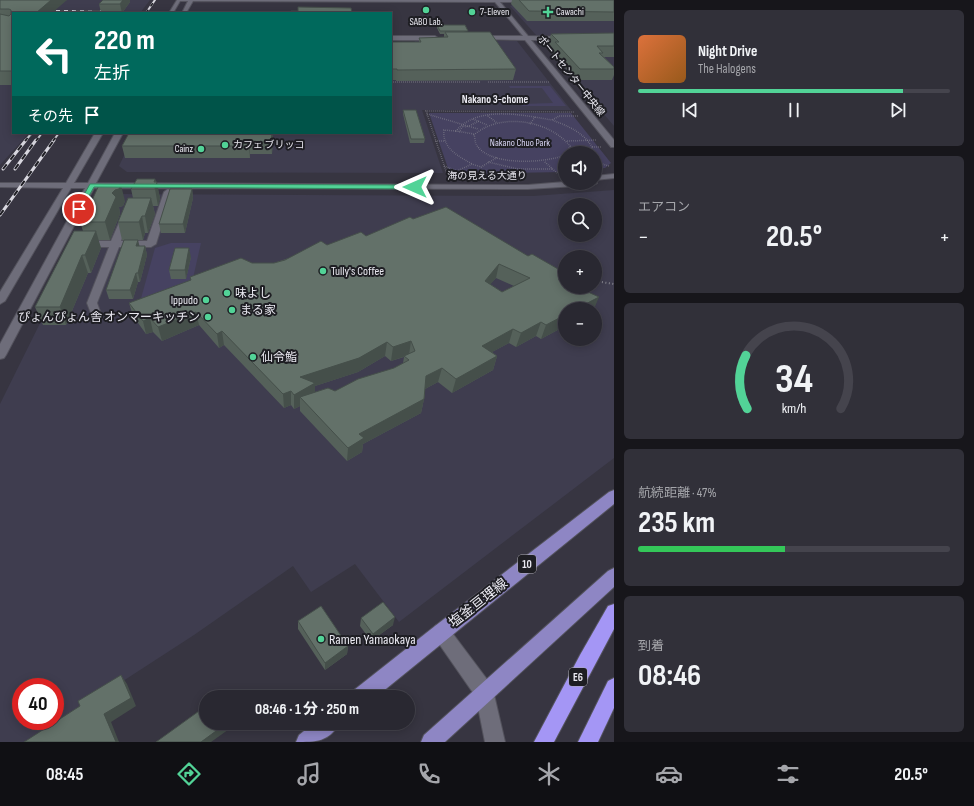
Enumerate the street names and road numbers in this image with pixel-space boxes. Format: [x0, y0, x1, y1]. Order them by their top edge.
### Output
street label: ポートセンター中央線 [535, 33, 607, 119]
street label: 海の見える大通り [447, 170, 527, 182]
road number: 10 [518, 555, 536, 573]
street label: 塩釜亘理線 [445, 575, 511, 631]
road number: E6 [569, 668, 587, 686]

